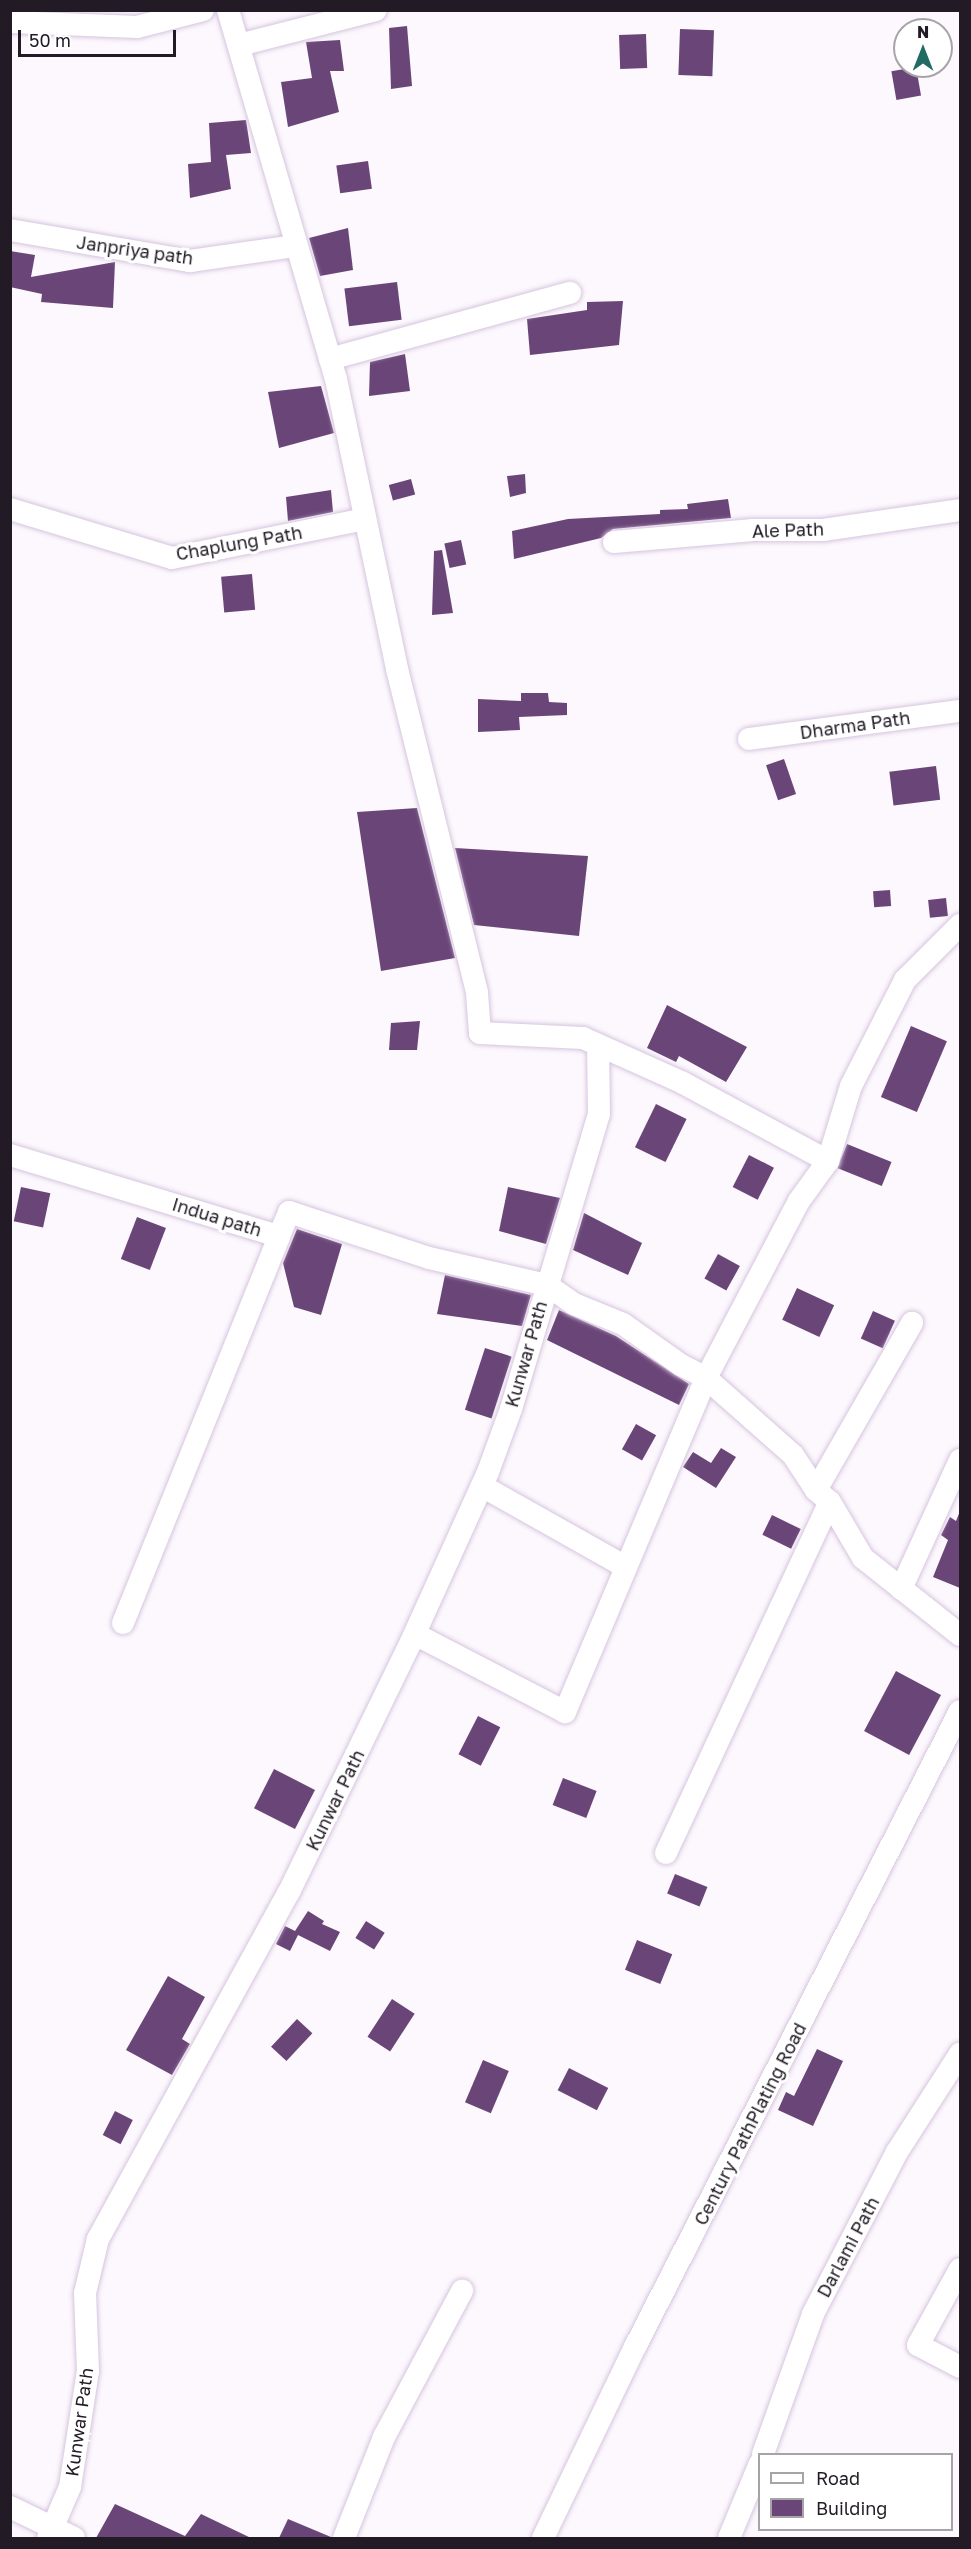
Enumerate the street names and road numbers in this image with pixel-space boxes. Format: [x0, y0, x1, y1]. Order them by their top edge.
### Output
street label: Janpriya path [75, 231, 195, 269]
street label: Ale Path [752, 518, 824, 542]
street label: Chaplung Path [174, 521, 304, 565]
street label: Dharma Path [798, 707, 912, 743]
street label: Indua path [170, 1193, 264, 1241]
street label: Kunwar Path [501, 1298, 551, 1410]
street label: Kunwar Path [301, 1746, 369, 1854]
street label: Century PathPlating Road [690, 2019, 810, 2229]
street label: Darlami Path [812, 2193, 884, 2301]
street label: Kunwar Path [61, 2366, 97, 2478]

